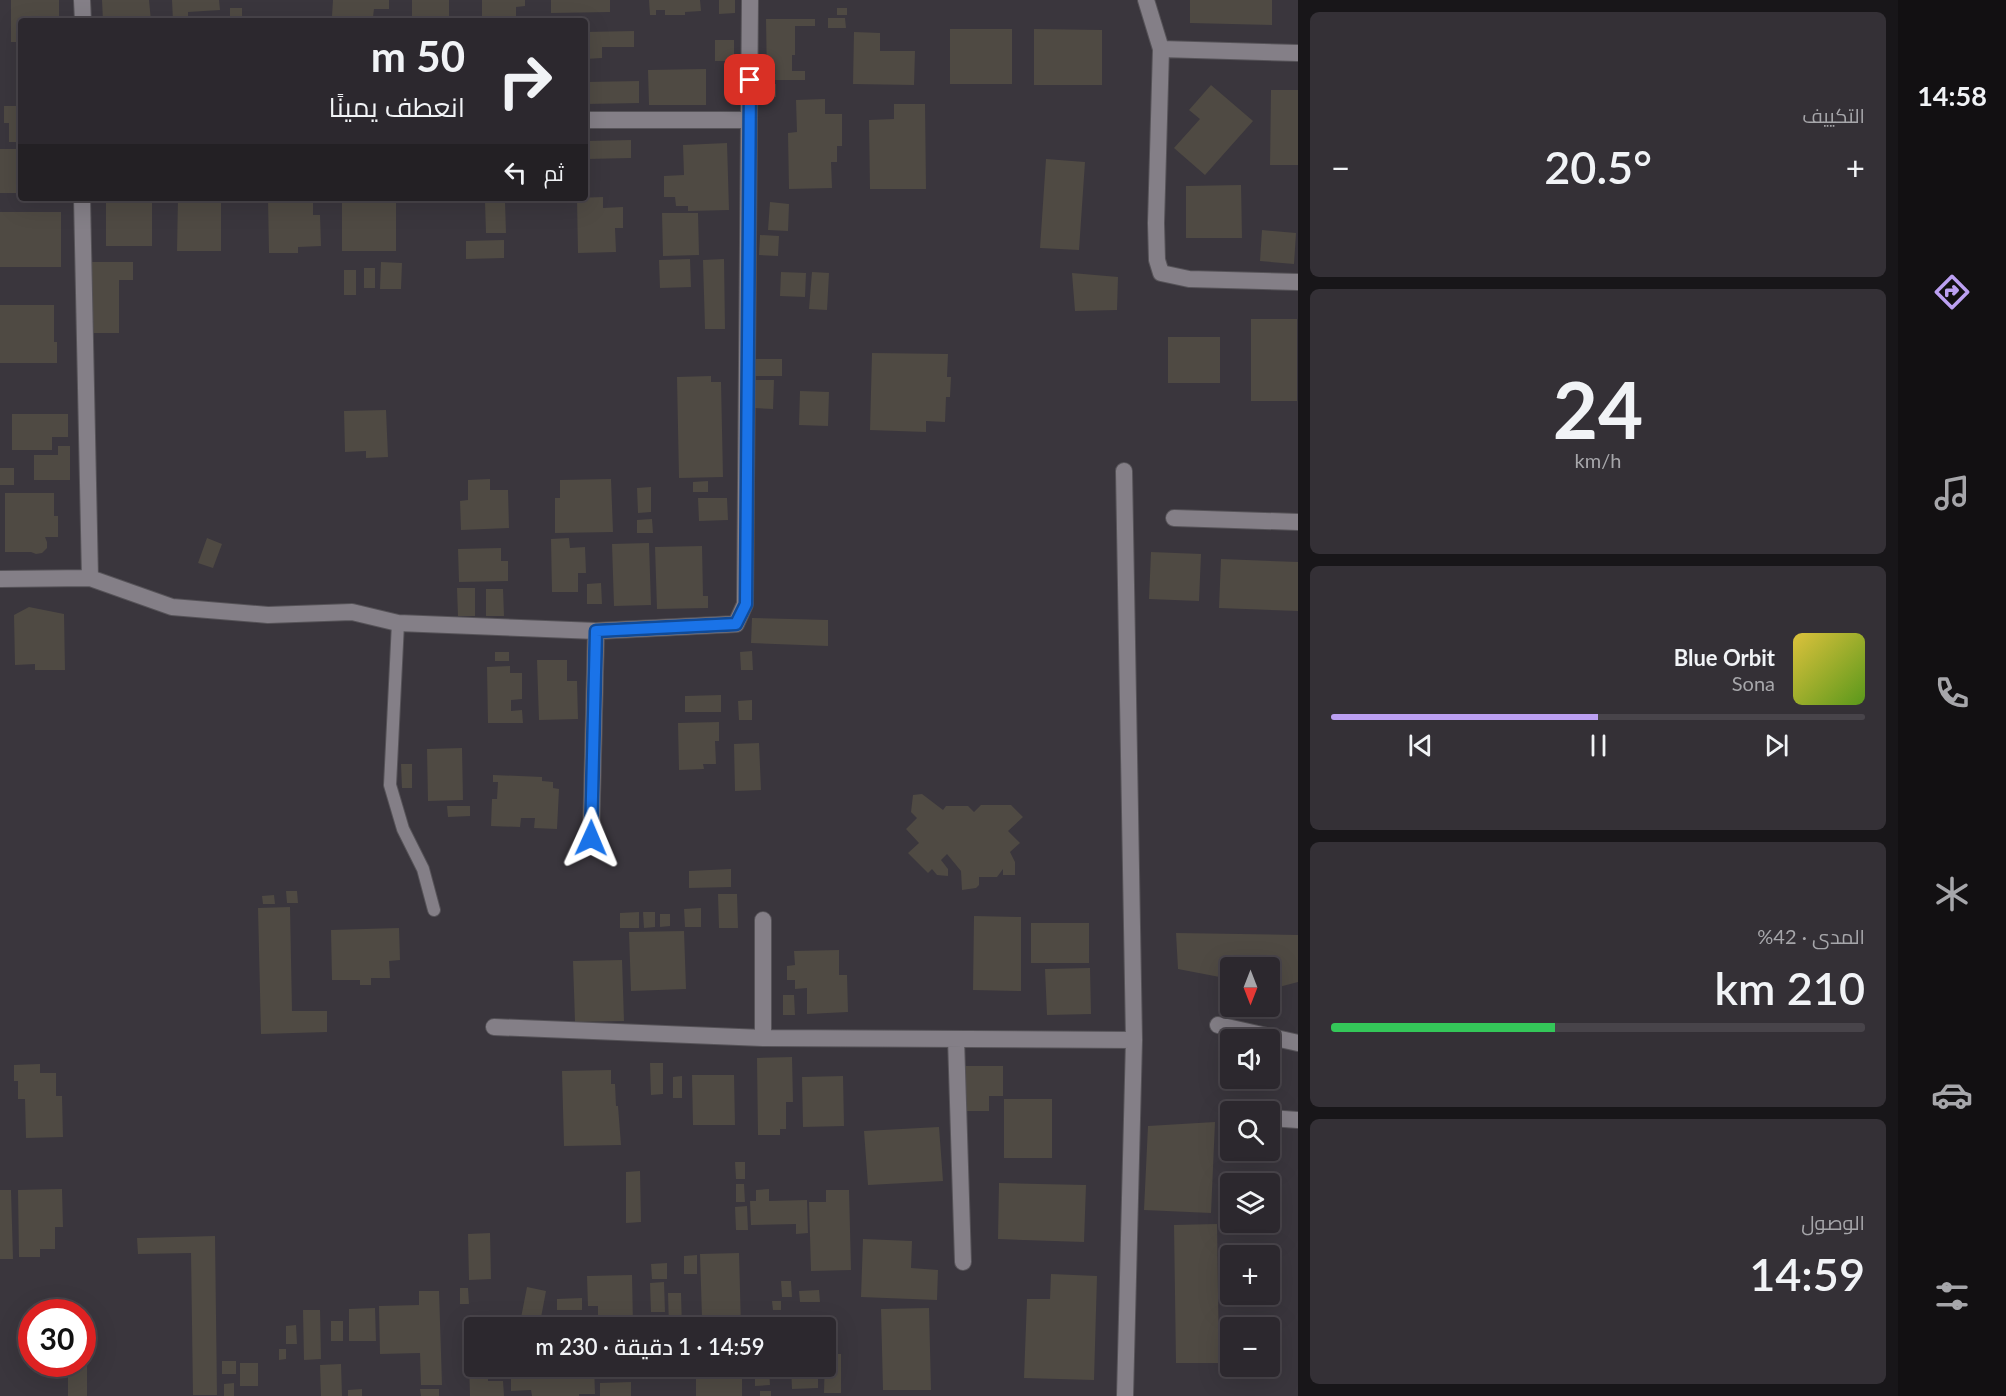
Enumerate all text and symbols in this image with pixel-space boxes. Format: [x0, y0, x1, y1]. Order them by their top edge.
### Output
text: 50 m [371, 31, 465, 81]
icon: right [486, 42, 564, 120]
pin [724, 54, 775, 105]
icon: arrive [733, 63, 766, 96]
text: 14:58 [1917, 79, 1987, 112]
text: انعطف يمينًا [328, 90, 465, 123]
text: التكييف [1802, 103, 1865, 127]
text: 20.5° [1544, 140, 1652, 194]
text: − [1331, 147, 1350, 187]
text: + [1846, 147, 1865, 187]
icon: left [499, 156, 532, 189]
text: ثم [544, 159, 564, 186]
icon: directions [1931, 271, 1973, 313]
text: 24 [1553, 362, 1643, 456]
text: km/h [1575, 448, 1621, 472]
icon: music [1931, 472, 1973, 514]
text: Blue Orbit [1674, 644, 1775, 671]
text: Sona [1732, 671, 1775, 695]
icon: phone [1931, 672, 1973, 714]
icon: previous [1404, 729, 1437, 762]
icon: pause [1582, 729, 1615, 762]
icon: next [1760, 729, 1793, 762]
position arrow [559, 806, 623, 870]
icon: climate [1931, 873, 1973, 915]
text: المدى · 42% [1757, 924, 1865, 948]
north arrow [1220, 957, 1280, 1017]
map controls [1220, 957, 1280, 1377]
text: 210 km [1715, 961, 1865, 1015]
button: sound [1220, 1029, 1280, 1089]
icon: car [1931, 1074, 1973, 1116]
button: search [1220, 1101, 1280, 1161]
button: layers [1220, 1173, 1280, 1233]
text: الوصول [1801, 1210, 1865, 1234]
button: + [1220, 1245, 1280, 1305]
text: 14:59 [1749, 1247, 1865, 1301]
icon: filters [1931, 1275, 1973, 1317]
speed limit sign: 30 [18, 1299, 96, 1377]
button: − [1220, 1317, 1280, 1377]
text: 14:59 · 1 دقيقة · 230 m [535, 1333, 765, 1360]

